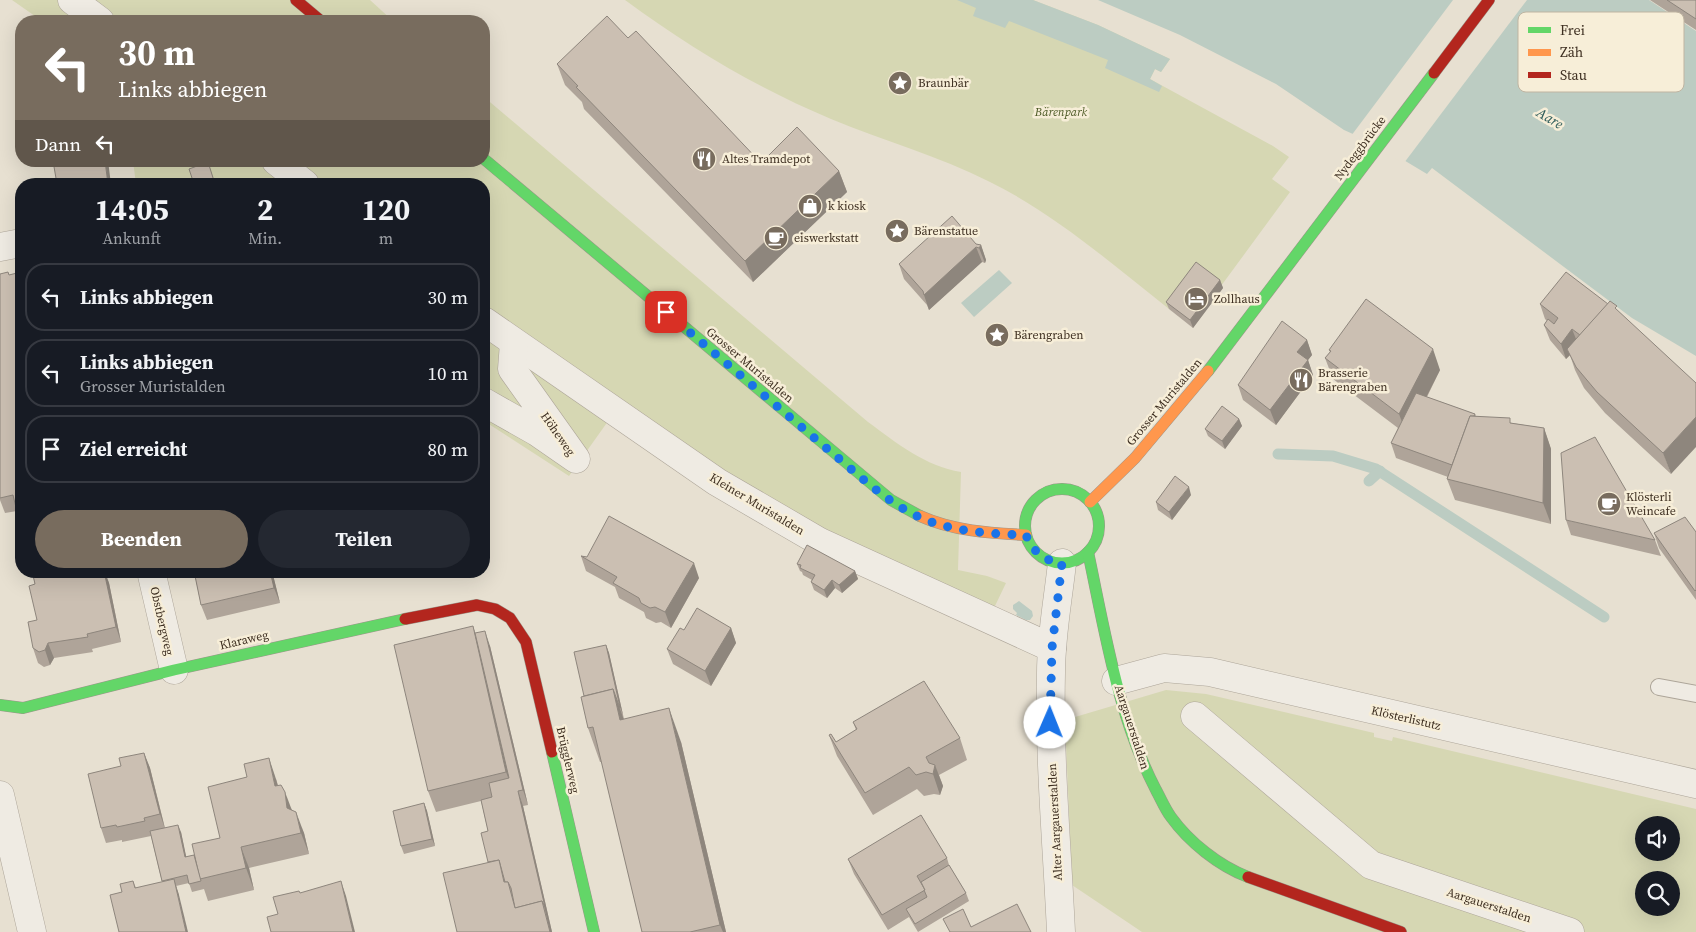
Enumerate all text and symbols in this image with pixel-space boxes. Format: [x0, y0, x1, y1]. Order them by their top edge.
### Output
legend [1518, 12, 1684, 92]
text: Frei [1560, 20, 1585, 40]
text: 30 m [118, 29, 195, 77]
icon: left [35, 35, 100, 100]
text: Zäh [1560, 42, 1583, 62]
text: Stau [1560, 65, 1587, 85]
place icon: Braunbär [887, 70, 913, 96]
text: Links abbiegen [118, 74, 267, 104]
place label: Braunbär [918, 75, 969, 91]
water label: Aare [1532, 102, 1567, 134]
park label: Bärenpark [1034, 104, 1088, 120]
street label: Nydeggbrücke [1331, 113, 1389, 183]
icon: left [91, 130, 119, 158]
text: Dann [35, 131, 81, 157]
restaurant icon: Altes Tramdepot [691, 146, 717, 172]
place label: Altes Tramdepot [722, 151, 810, 167]
text: 14:05 [95, 189, 169, 230]
text: 2 [257, 189, 273, 230]
text: 120 [362, 189, 410, 230]
shop icon: k kiosk [797, 193, 823, 219]
place label: k kiosk [828, 198, 866, 214]
place icon: Bärenstatue [884, 218, 910, 244]
place label: Bärenstatue [914, 223, 978, 239]
cafe icon: eiswerkstatt [763, 225, 789, 251]
text: Ankunft [102, 227, 161, 249]
text: Min. [248, 227, 282, 249]
text: m [379, 227, 393, 249]
place label: eiswerkstatt [794, 230, 859, 246]
icon: left [37, 283, 65, 311]
text: Links abbiegen [80, 284, 213, 310]
text: 30 m [427, 284, 468, 310]
hotel icon: Zollhaus [1183, 286, 1209, 312]
pin [645, 291, 687, 333]
place label: Zollhaus [1214, 291, 1260, 307]
icon: arrive [652, 298, 680, 326]
place icon: Bärengraben [984, 322, 1010, 348]
street label: Grosser Muristalden [703, 324, 797, 406]
place label: Bärengraben [1014, 327, 1084, 343]
text: Links abbiegen [80, 349, 213, 375]
street label: Grosser Muristalden [1123, 355, 1205, 449]
icon: left [37, 359, 65, 387]
text: 10 m [427, 360, 468, 386]
place label: Brasserie Bärengraben [1318, 365, 1388, 395]
restaurant icon: Brasserie Bärengraben [1288, 367, 1314, 393]
text: Grosser Muristalden [80, 375, 226, 397]
street label: Höheweg [537, 409, 579, 459]
icon: arrive [37, 435, 65, 463]
text: Ziel erreicht [80, 436, 187, 462]
text: 80 m [427, 436, 468, 462]
street label: Kleiner Muristalden [707, 469, 807, 539]
place label: Klösterli Weincafe [1626, 489, 1676, 519]
cafe icon: Klösterli Weincafe [1596, 491, 1622, 517]
button: Beenden [35, 510, 248, 568]
button: Teilen [258, 510, 470, 568]
street label: Obstbergweg [146, 585, 178, 657]
street label: Klaraweg [218, 627, 270, 653]
street label: Aargauerstalden [1111, 683, 1153, 771]
position arrow [1023, 696, 1075, 748]
street label: Klösterlistutz [1370, 702, 1443, 734]
street label: Brügglerweg [553, 725, 583, 795]
street label: Alter Aargauerstalden [1044, 763, 1066, 881]
map controls [1635, 816, 1680, 916]
button: sound [1635, 816, 1680, 861]
button: search [1635, 871, 1680, 916]
street label: Aargauerstalden [1445, 884, 1533, 926]

